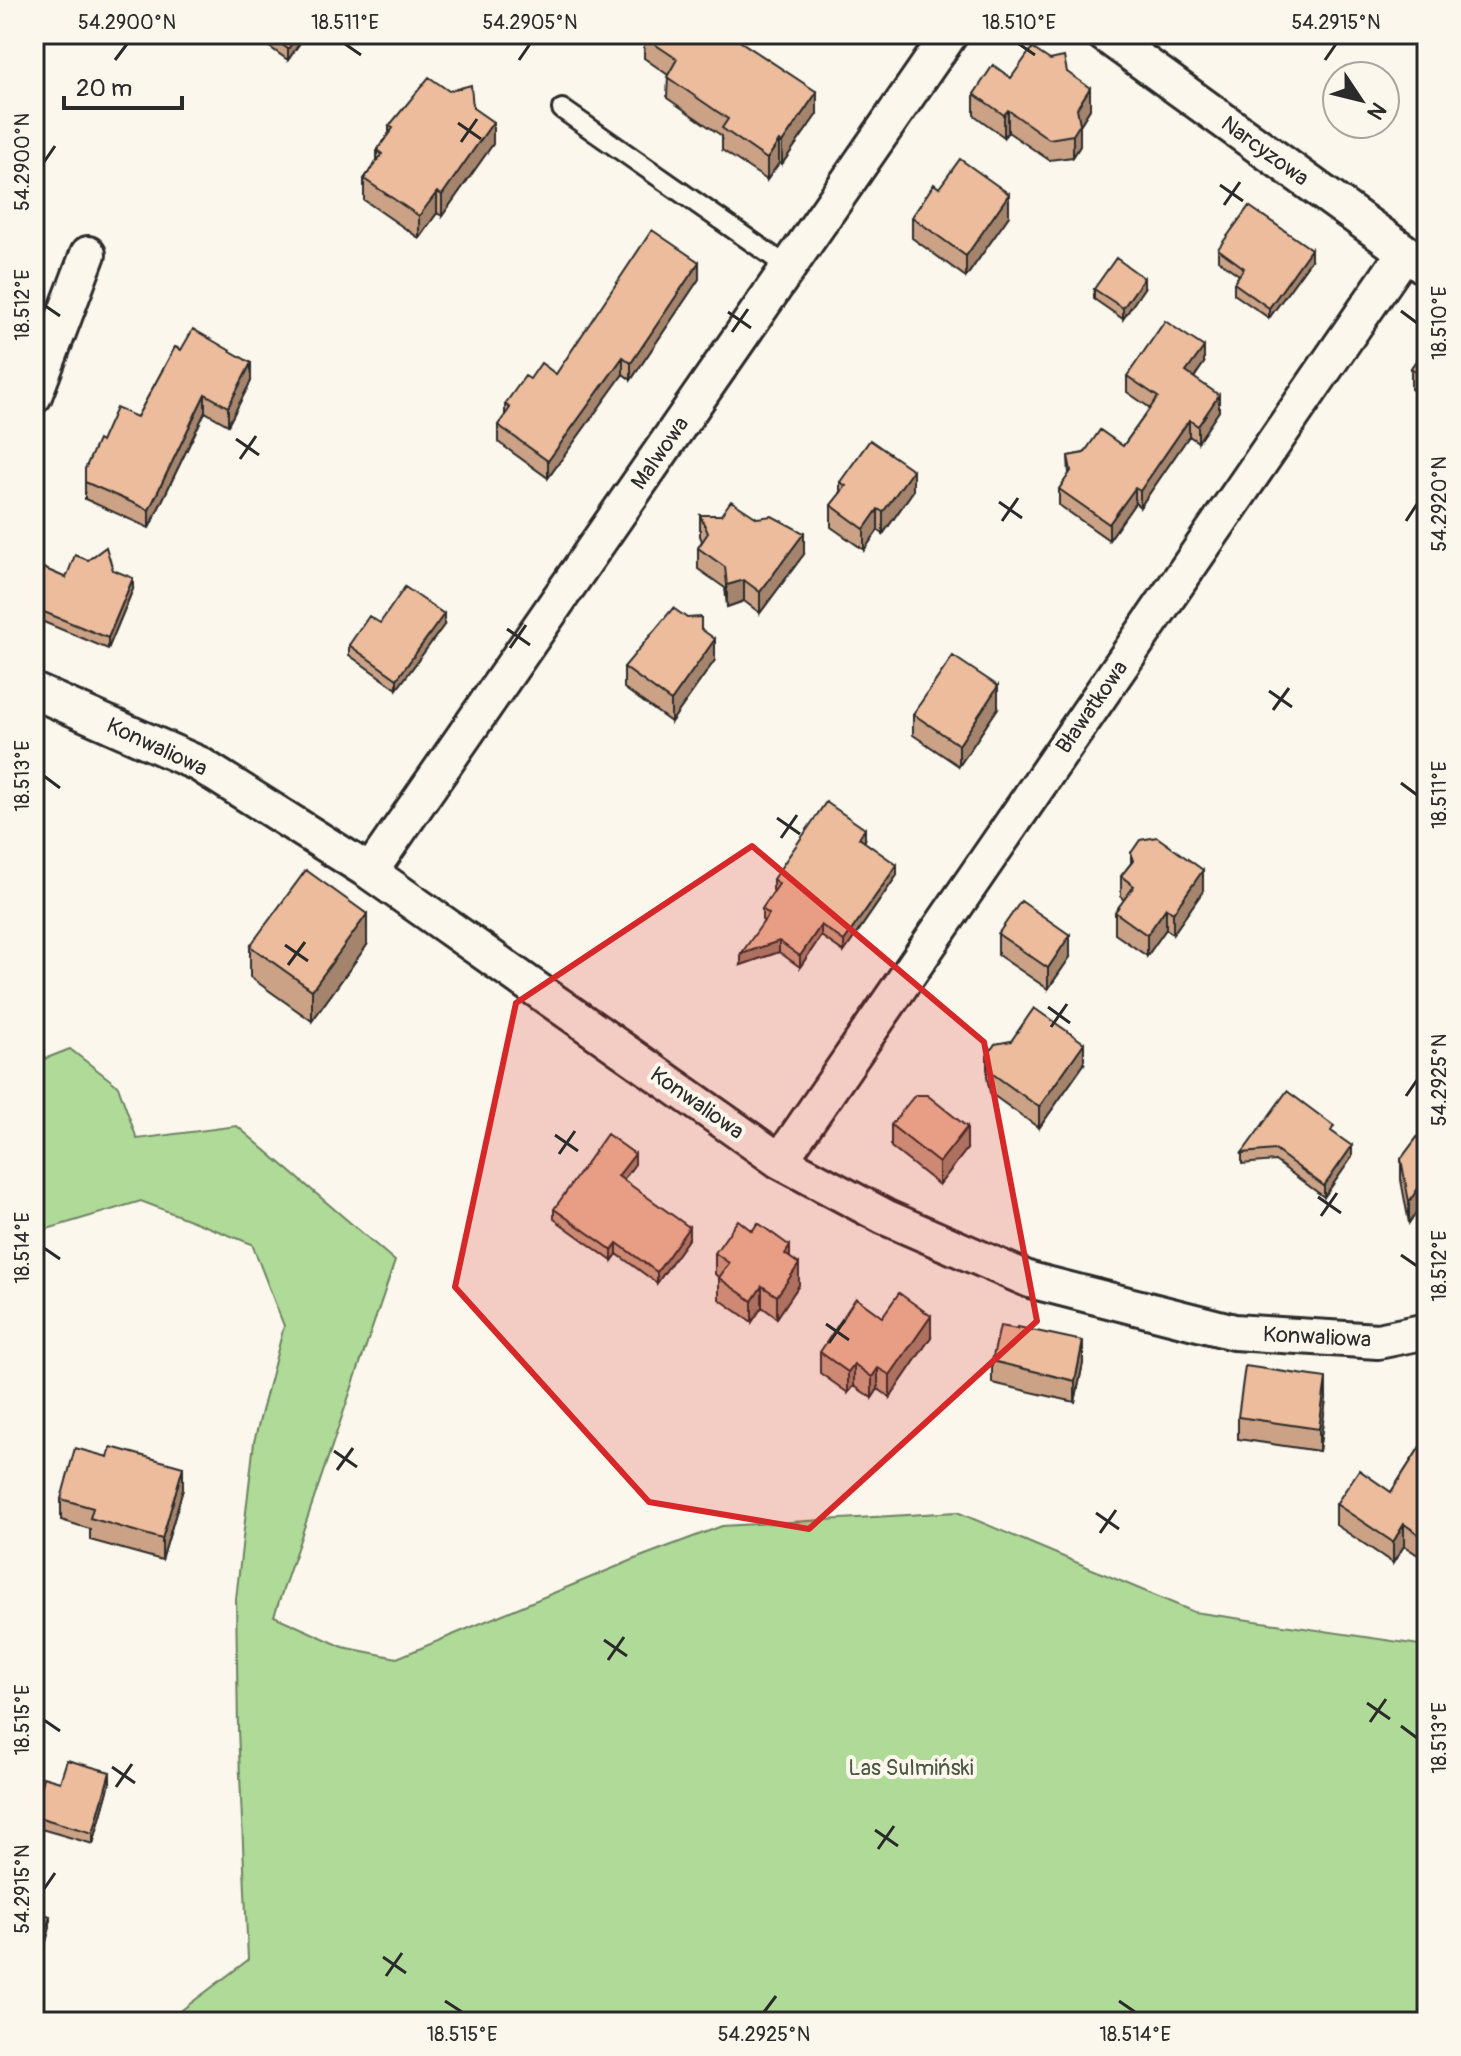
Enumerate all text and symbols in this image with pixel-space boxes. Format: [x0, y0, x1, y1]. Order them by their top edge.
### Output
text: 54.2900°N [78, 10, 176, 35]
text: 18.511°E [311, 10, 379, 35]
text: 54.2905°N [482, 10, 578, 35]
text: 18.510°E [982, 10, 1056, 35]
text: 54.2915°N [1291, 10, 1381, 35]
scale bar [64, 60, 182, 110]
north arrow [1321, 60, 1401, 140]
text: 20 m [76, 74, 132, 103]
text: N [1361, 97, 1392, 125]
street label: Narcyzowa [1216, 110, 1314, 192]
text: 54.2900°N [10, 113, 35, 211]
text: 18.512°E [10, 269, 35, 341]
text: 18.510°E [1427, 286, 1452, 360]
street label: Malwowa [625, 411, 695, 495]
text: 54.2920°N [1427, 456, 1452, 552]
street label: Bławatkowa [1050, 655, 1134, 759]
street label: Konwaliowa [102, 711, 212, 783]
text: 18.513°E [10, 740, 35, 812]
text: 18.511°E [1427, 761, 1452, 829]
text: 54.2925°N [1427, 1034, 1452, 1126]
street label: Konwaliowa [645, 1060, 749, 1146]
text: 18.514°E [10, 1212, 35, 1284]
text: 18.512°E [1427, 1230, 1452, 1302]
street label: Konwaliowa [1262, 1320, 1372, 1354]
text: 18.515°E [10, 1685, 35, 1755]
text: 18.513°E [1427, 1702, 1452, 1774]
park label: Las Sulmiński [848, 1754, 974, 1782]
text: 54.2915°N [10, 1844, 35, 1934]
text: 18.515°E [427, 2022, 497, 2047]
text: 54.2925°N [718, 2022, 810, 2047]
text: 18.514°E [1099, 2022, 1171, 2047]

